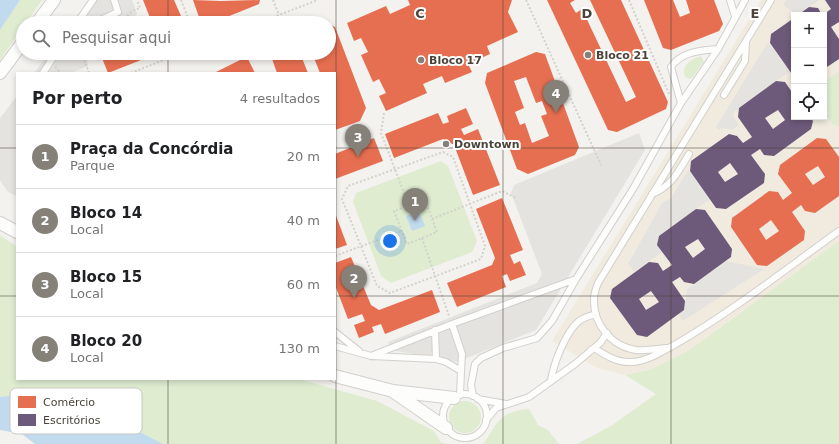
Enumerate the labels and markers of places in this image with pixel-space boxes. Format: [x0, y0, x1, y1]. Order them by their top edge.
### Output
place label: Bloco 21 [596, 49, 649, 62]
marker: Bloco 21 [583, 50, 593, 60]
place label: Bloco 17 [429, 54, 482, 67]
marker: Bloco 17 [416, 55, 426, 65]
pin: 4 [543, 80, 569, 113]
pin: 3 [345, 124, 371, 157]
place label: Downtown [454, 138, 520, 151]
marker: Downtown [441, 139, 451, 149]
pin: 1 [402, 188, 428, 221]
pin: 2 [341, 265, 367, 298]

